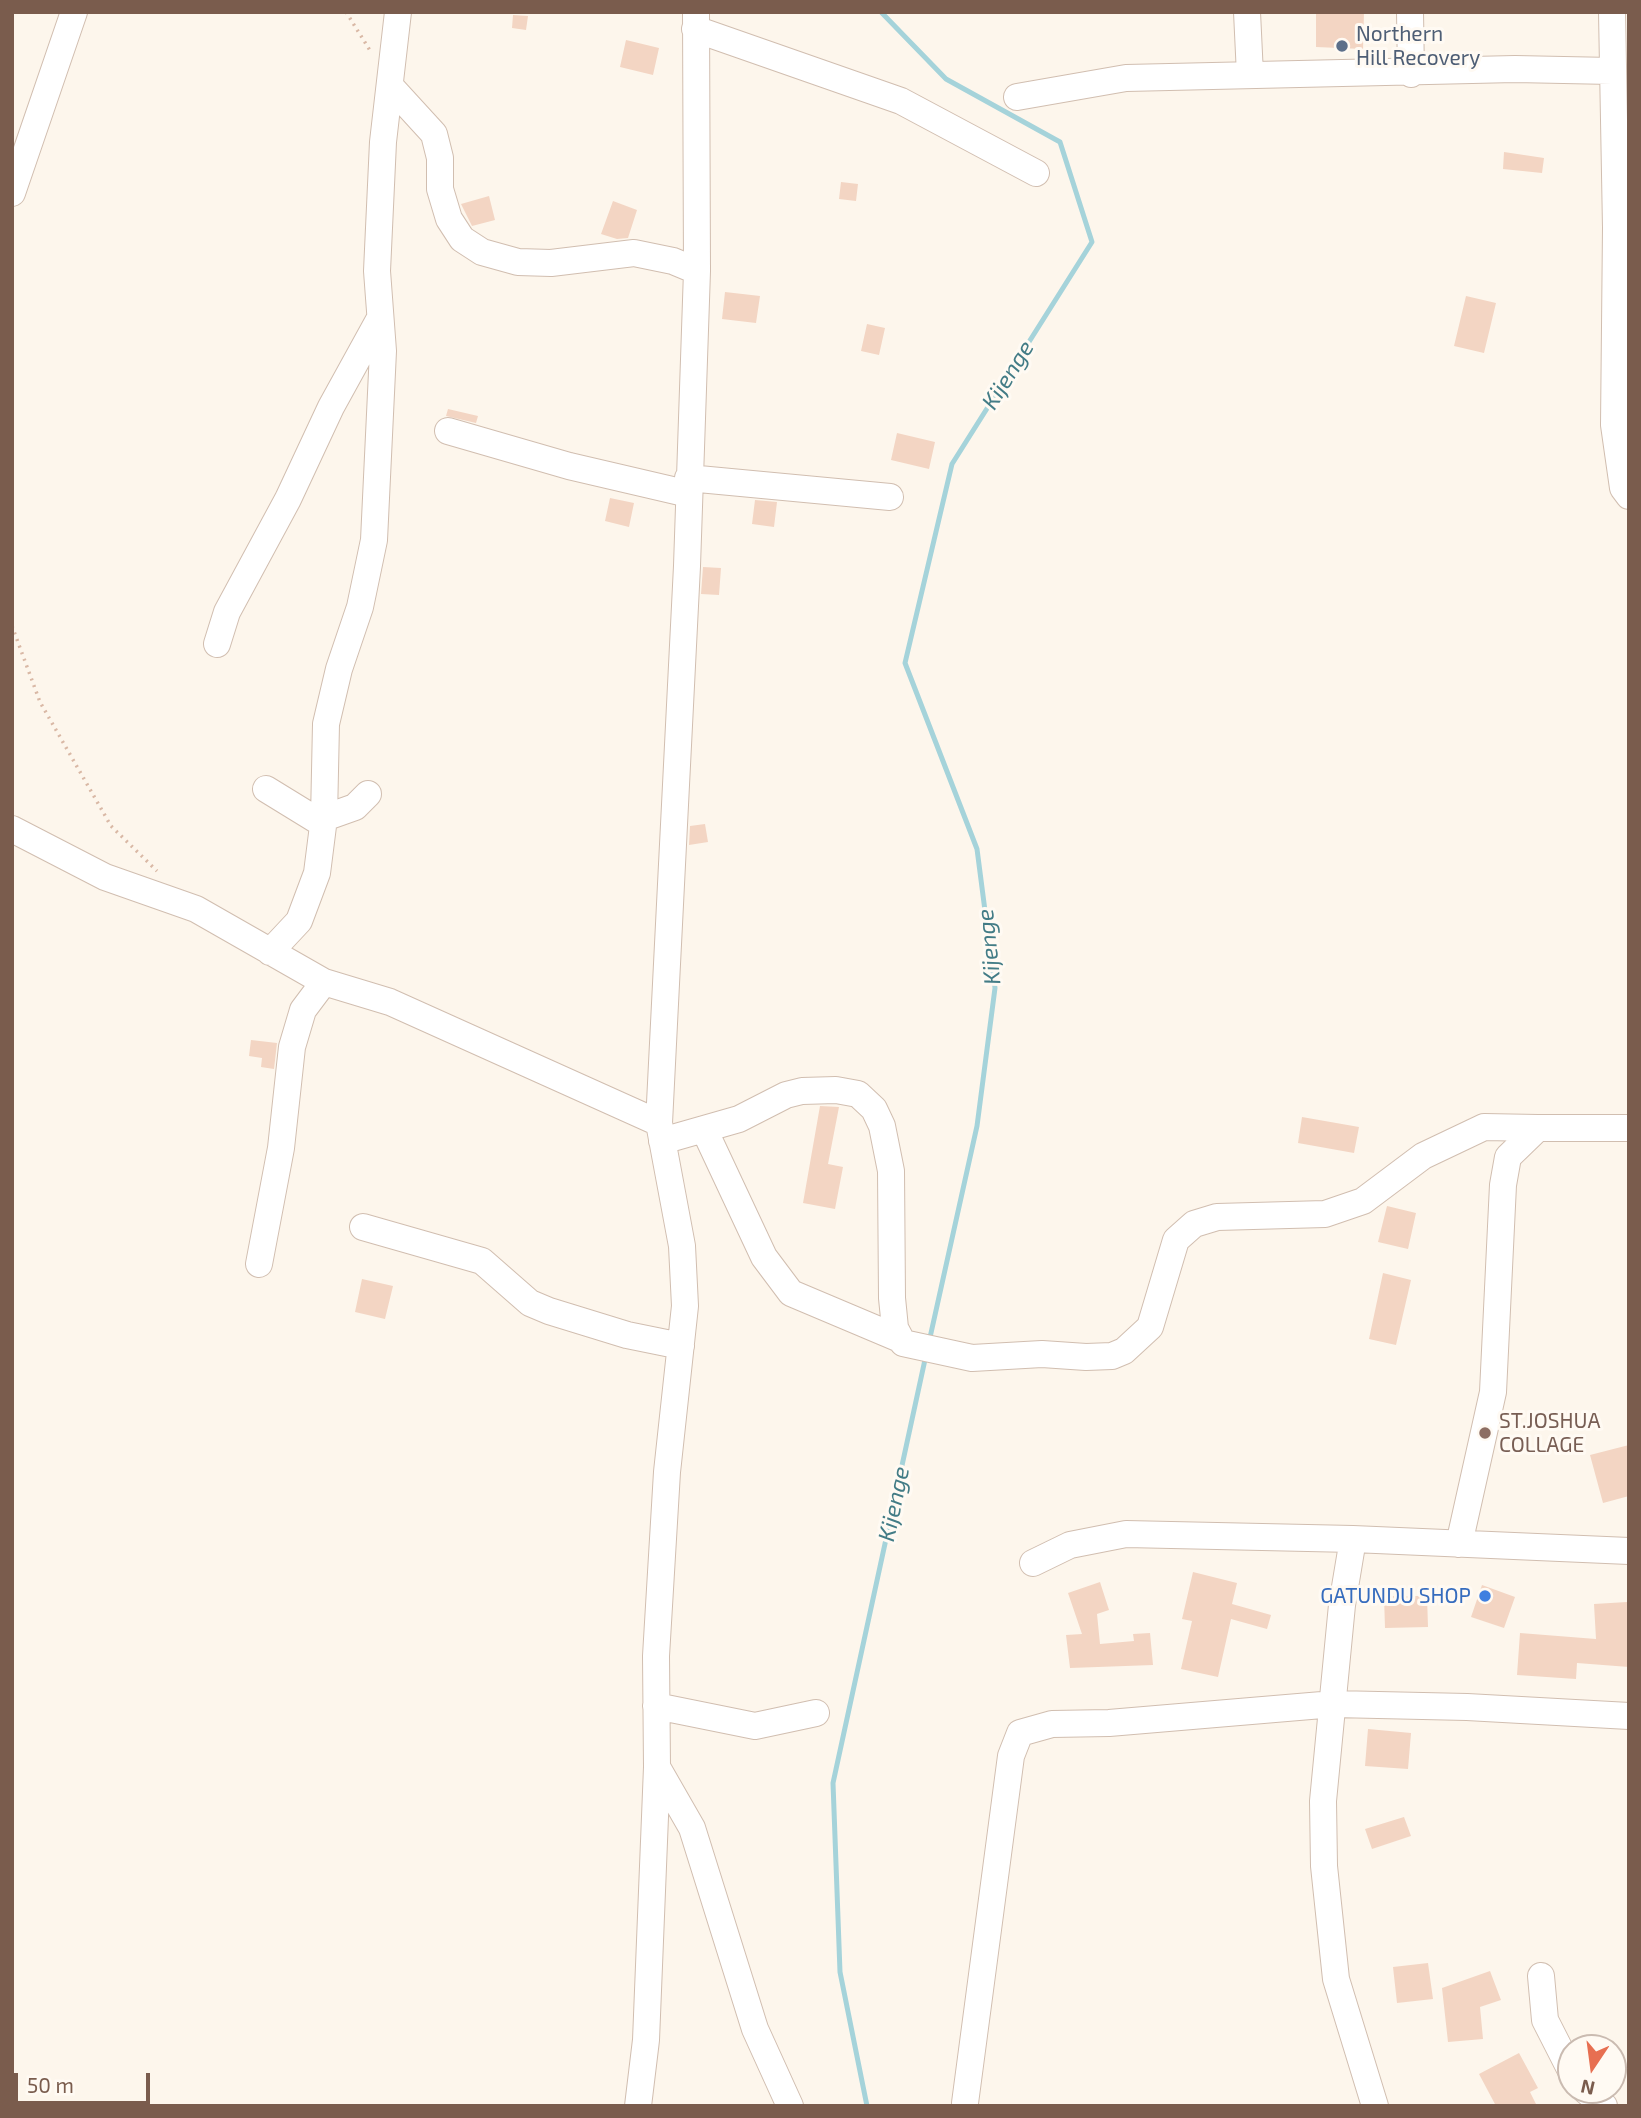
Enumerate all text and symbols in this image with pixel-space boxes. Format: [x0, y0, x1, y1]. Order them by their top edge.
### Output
place label: Northern Hill Recovery [1356, 21, 1480, 71]
marker: Northern Hill Recovery [1334, 38, 1350, 54]
water label: Kijenge [976, 335, 1040, 415]
water label: Kijenge [971, 908, 1007, 986]
place label: ST.JOSHUA COLLAGE [1499, 1408, 1601, 1458]
marker: ST.JOSHUA COLLAGE [1477, 1425, 1493, 1441]
water label: Kijenge [873, 1464, 915, 1544]
place label: GATUNDU SHOP [1320, 1583, 1471, 1609]
marker: GATUNDU SHOP [1477, 1588, 1493, 1604]
north arrow [1557, 2034, 1627, 2104]
scale bar [18, 2058, 154, 2102]
text: 50 m [27, 2072, 74, 2097]
text: N [1578, 2075, 1597, 2101]

